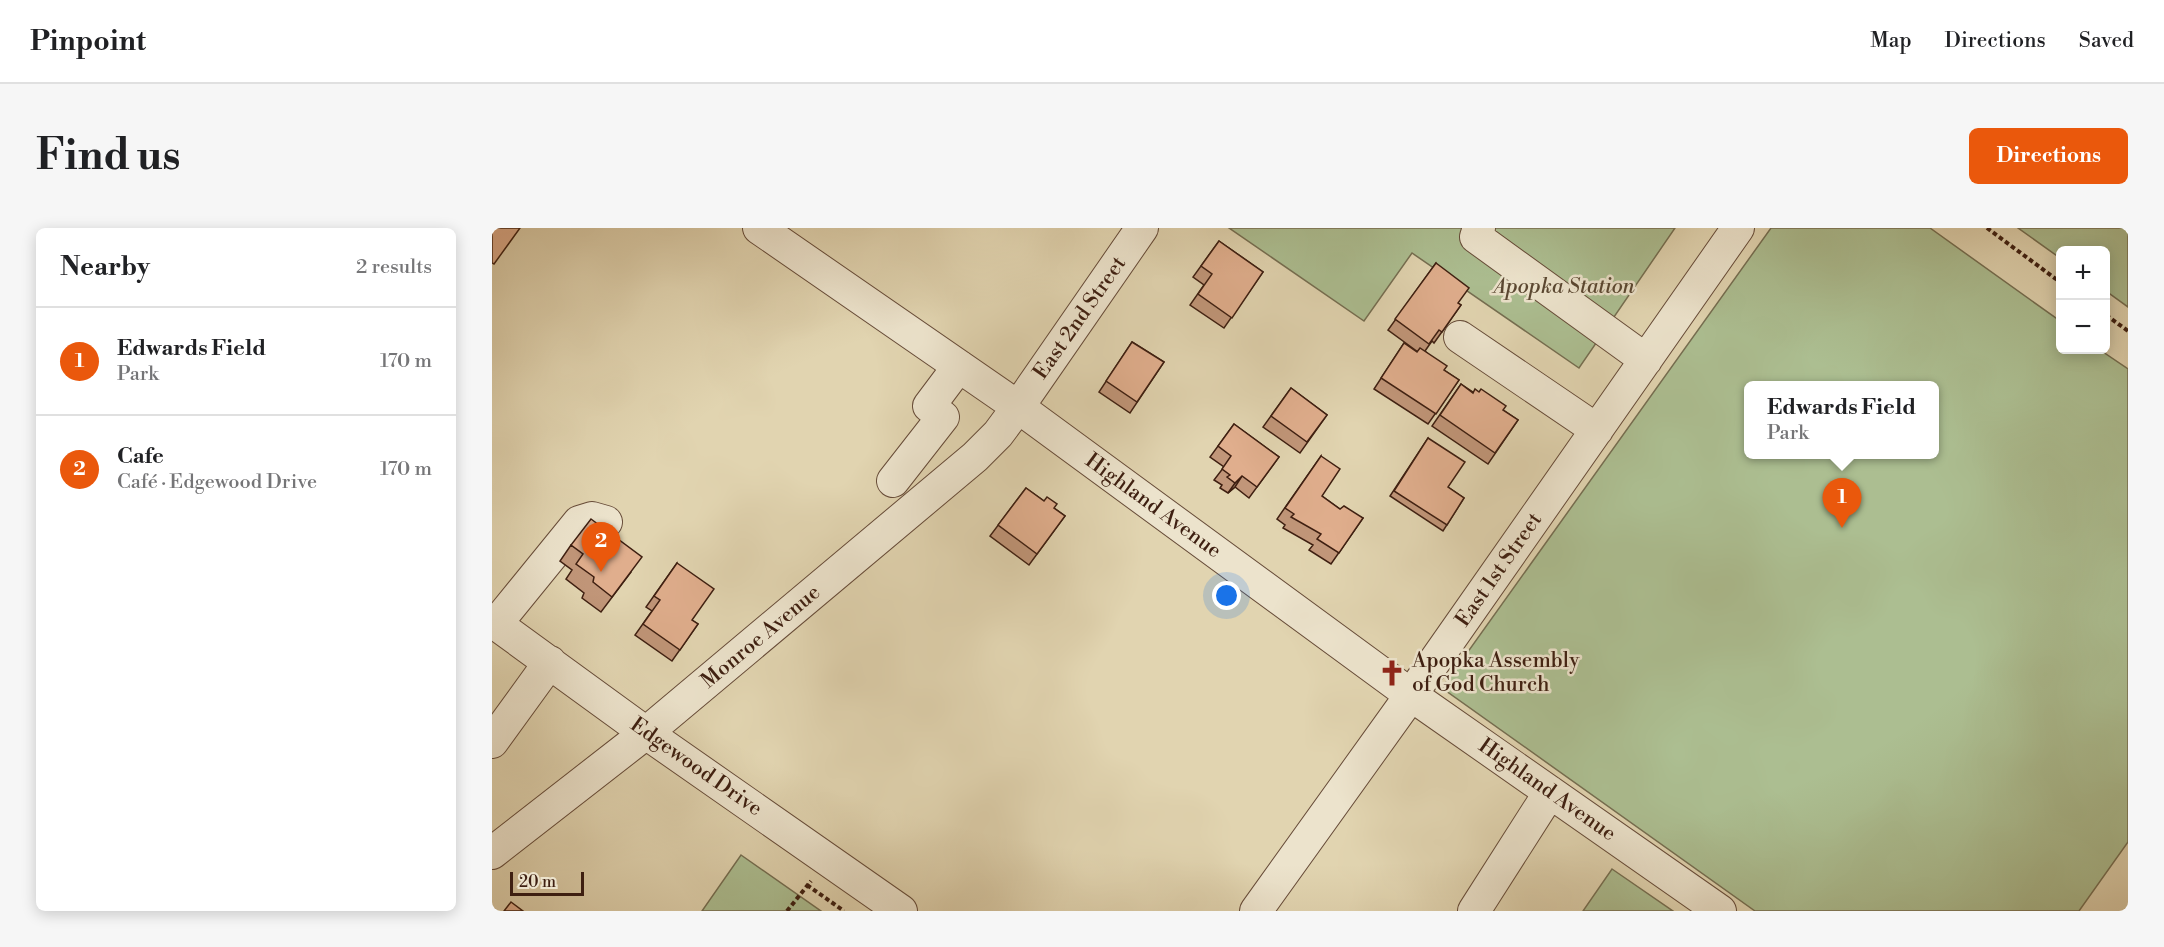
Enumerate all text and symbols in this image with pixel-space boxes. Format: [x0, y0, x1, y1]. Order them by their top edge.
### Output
text: Pinpoint [30, 24, 146, 59]
text: Map [1870, 28, 1912, 54]
text: Directions [1945, 28, 2046, 54]
text: Saved [2079, 28, 2134, 54]
button: Directions [1969, 128, 2128, 184]
text: Find us [36, 130, 180, 183]
map controls [2056, 246, 2110, 354]
button: + [2056, 246, 2110, 300]
text: Nearby [60, 251, 150, 283]
street label: East 2nd Street [1028, 251, 1132, 384]
text: 2 results [356, 255, 432, 280]
park label: Apopka Station [1491, 274, 1635, 300]
button: − [2056, 300, 2110, 354]
text: Edwards Field [117, 335, 266, 362]
text: 1 [75, 349, 84, 374]
text: 170 m [380, 349, 432, 374]
text: Park [117, 362, 159, 387]
popup [1744, 381, 1939, 459]
text: Edwards Field [1767, 394, 1916, 421]
text: Park [1767, 421, 1809, 446]
text: Cafe [117, 443, 164, 470]
street label: Highland Avenue [1080, 448, 1226, 564]
text: 2 [73, 457, 86, 482]
text: 170 m [380, 457, 432, 482]
text: Café · Edgewood Drive [117, 470, 317, 495]
pin: 1 [1822, 478, 1862, 528]
street label: East 1st Street [1450, 507, 1548, 632]
pin: 2 [582, 522, 620, 572]
street label: Monroe Avenue [696, 580, 826, 694]
your location [1212, 581, 1241, 610]
place label: Apopka Assembly of God Church [1411, 648, 1580, 698]
church icon: Apopka Assembly of God Church [1377, 658, 1407, 688]
street label: Edgewood Drive [625, 712, 767, 822]
street label: Highland Avenue [1473, 733, 1621, 847]
scale bar [510, 869, 584, 896]
text: 20 m [519, 872, 556, 892]

